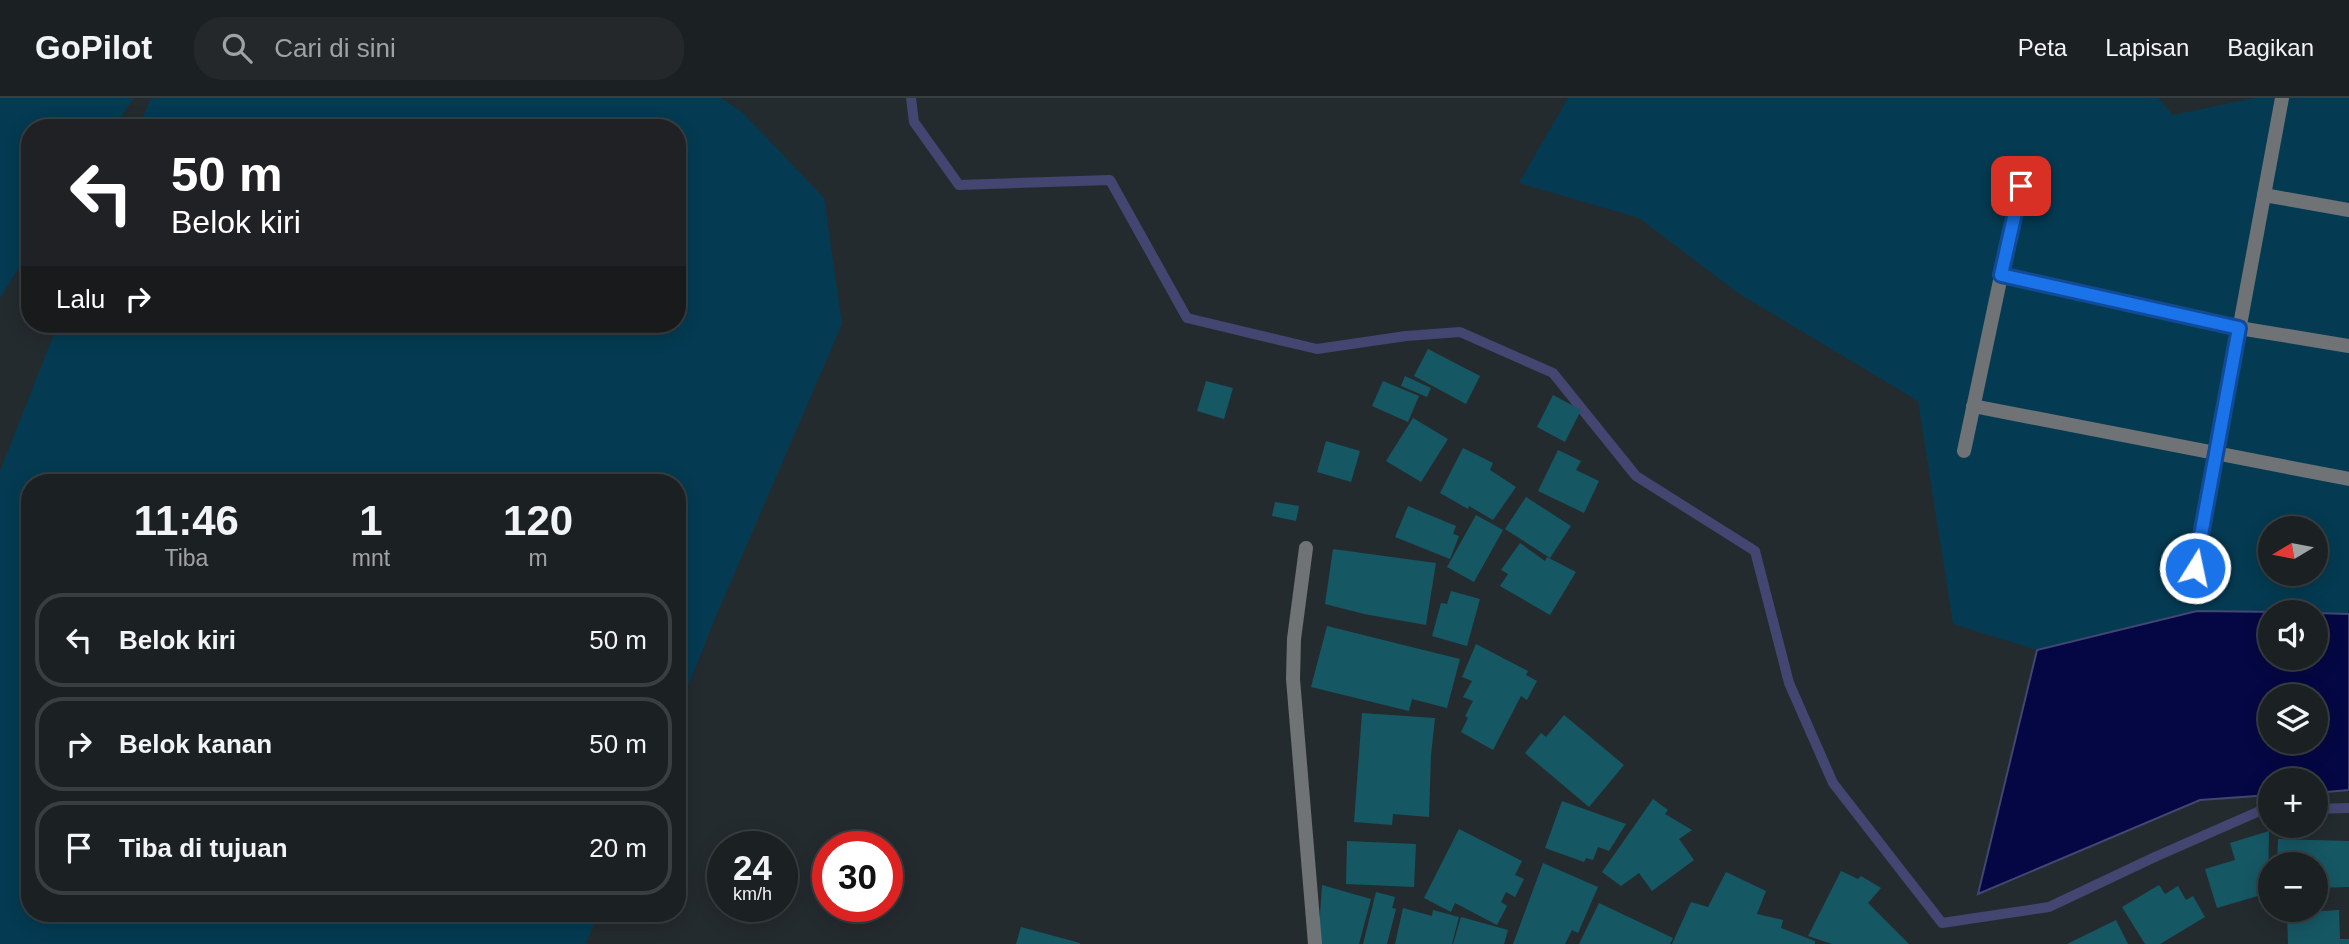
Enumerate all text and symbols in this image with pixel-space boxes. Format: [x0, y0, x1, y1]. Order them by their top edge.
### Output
search box [194, 17, 684, 80]
text: GoPilot [35, 29, 152, 66]
icon: search [218, 29, 256, 67]
text: Cari di sini [274, 33, 396, 63]
text: Peta [2018, 34, 2067, 61]
text: Lapisan [2105, 34, 2189, 61]
text: Bagikan [2227, 34, 2314, 61]
icon: left [56, 147, 147, 238]
text: 50 m [171, 147, 283, 201]
pin [1991, 156, 2051, 216]
icon: arrive [2002, 167, 2040, 205]
text: Belok kiri [171, 204, 301, 240]
icon: right [119, 280, 157, 318]
text: Lalu [56, 284, 105, 314]
text: 11:46 [134, 497, 239, 544]
text: 1 [359, 497, 383, 544]
text: 120 [503, 497, 573, 544]
north arrow [2258, 516, 2328, 586]
map controls [2258, 516, 2328, 922]
position arrow [2158, 531, 2232, 605]
text: Tiba [164, 545, 208, 571]
text: mnt [352, 545, 390, 571]
text: m [528, 545, 548, 571]
button: sound [2258, 600, 2328, 670]
icon: left [60, 621, 98, 659]
text: Belok kiri [119, 625, 236, 655]
text: 50 m [589, 625, 647, 655]
button: layers [2258, 684, 2328, 754]
icon: right [60, 725, 98, 763]
text: Belok kanan [119, 729, 272, 759]
text: 50 m [589, 729, 647, 759]
button: + [2258, 768, 2328, 838]
icon: arrive [60, 829, 98, 867]
speed limit sign: 30 [812, 831, 903, 922]
text: Tiba di tujuan [119, 833, 288, 863]
text: 20 m [589, 833, 647, 863]
text: 24 [733, 848, 772, 887]
button: − [2258, 852, 2328, 922]
text: km/h [733, 884, 772, 904]

